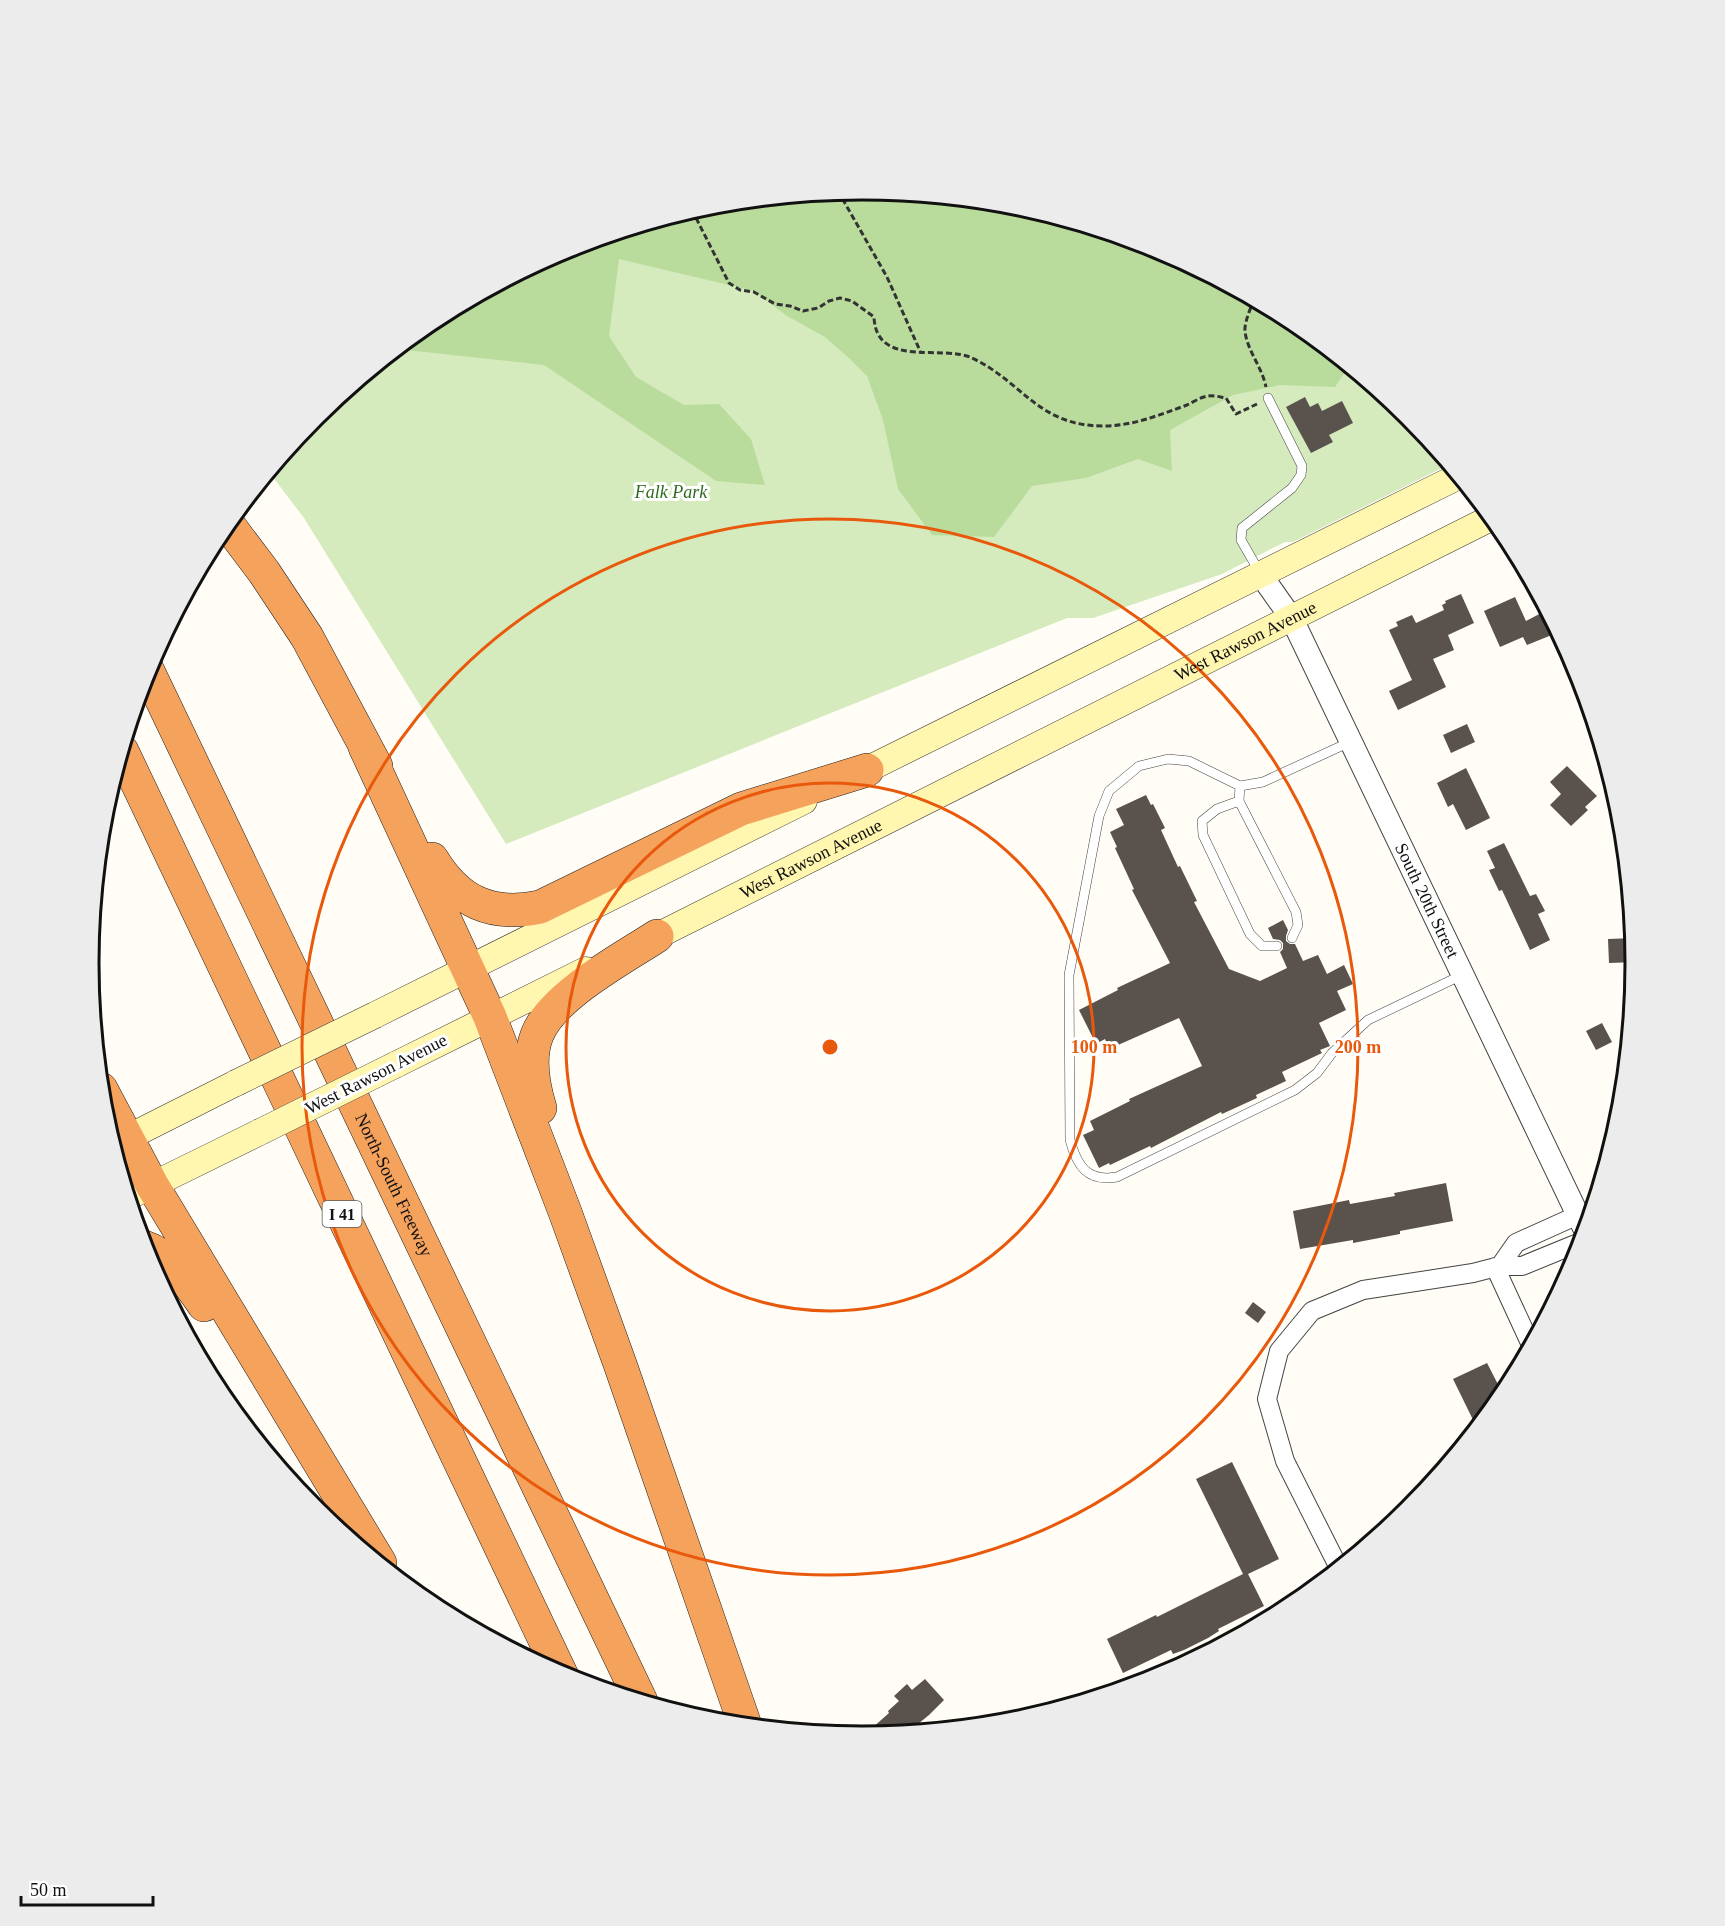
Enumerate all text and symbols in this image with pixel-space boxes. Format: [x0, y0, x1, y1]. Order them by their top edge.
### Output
park label: Falk Park [634, 482, 708, 502]
street label: West Rawson Avenue [1171, 597, 1320, 685]
street label: West Rawson Avenue [737, 815, 885, 903]
street label: South 20th Street [1391, 840, 1463, 961]
street label: West Rawson Avenue [302, 1030, 450, 1118]
centre of rings [820, 1037, 840, 1057]
text: 100 m [1071, 1037, 1117, 1057]
text: 200 m [1335, 1037, 1381, 1057]
street label: North-South Freeway [351, 1110, 437, 1260]
road number: I 41 [322, 1201, 362, 1227]
scale bar [21, 1869, 153, 1907]
text: 50 m [30, 1880, 67, 1900]

